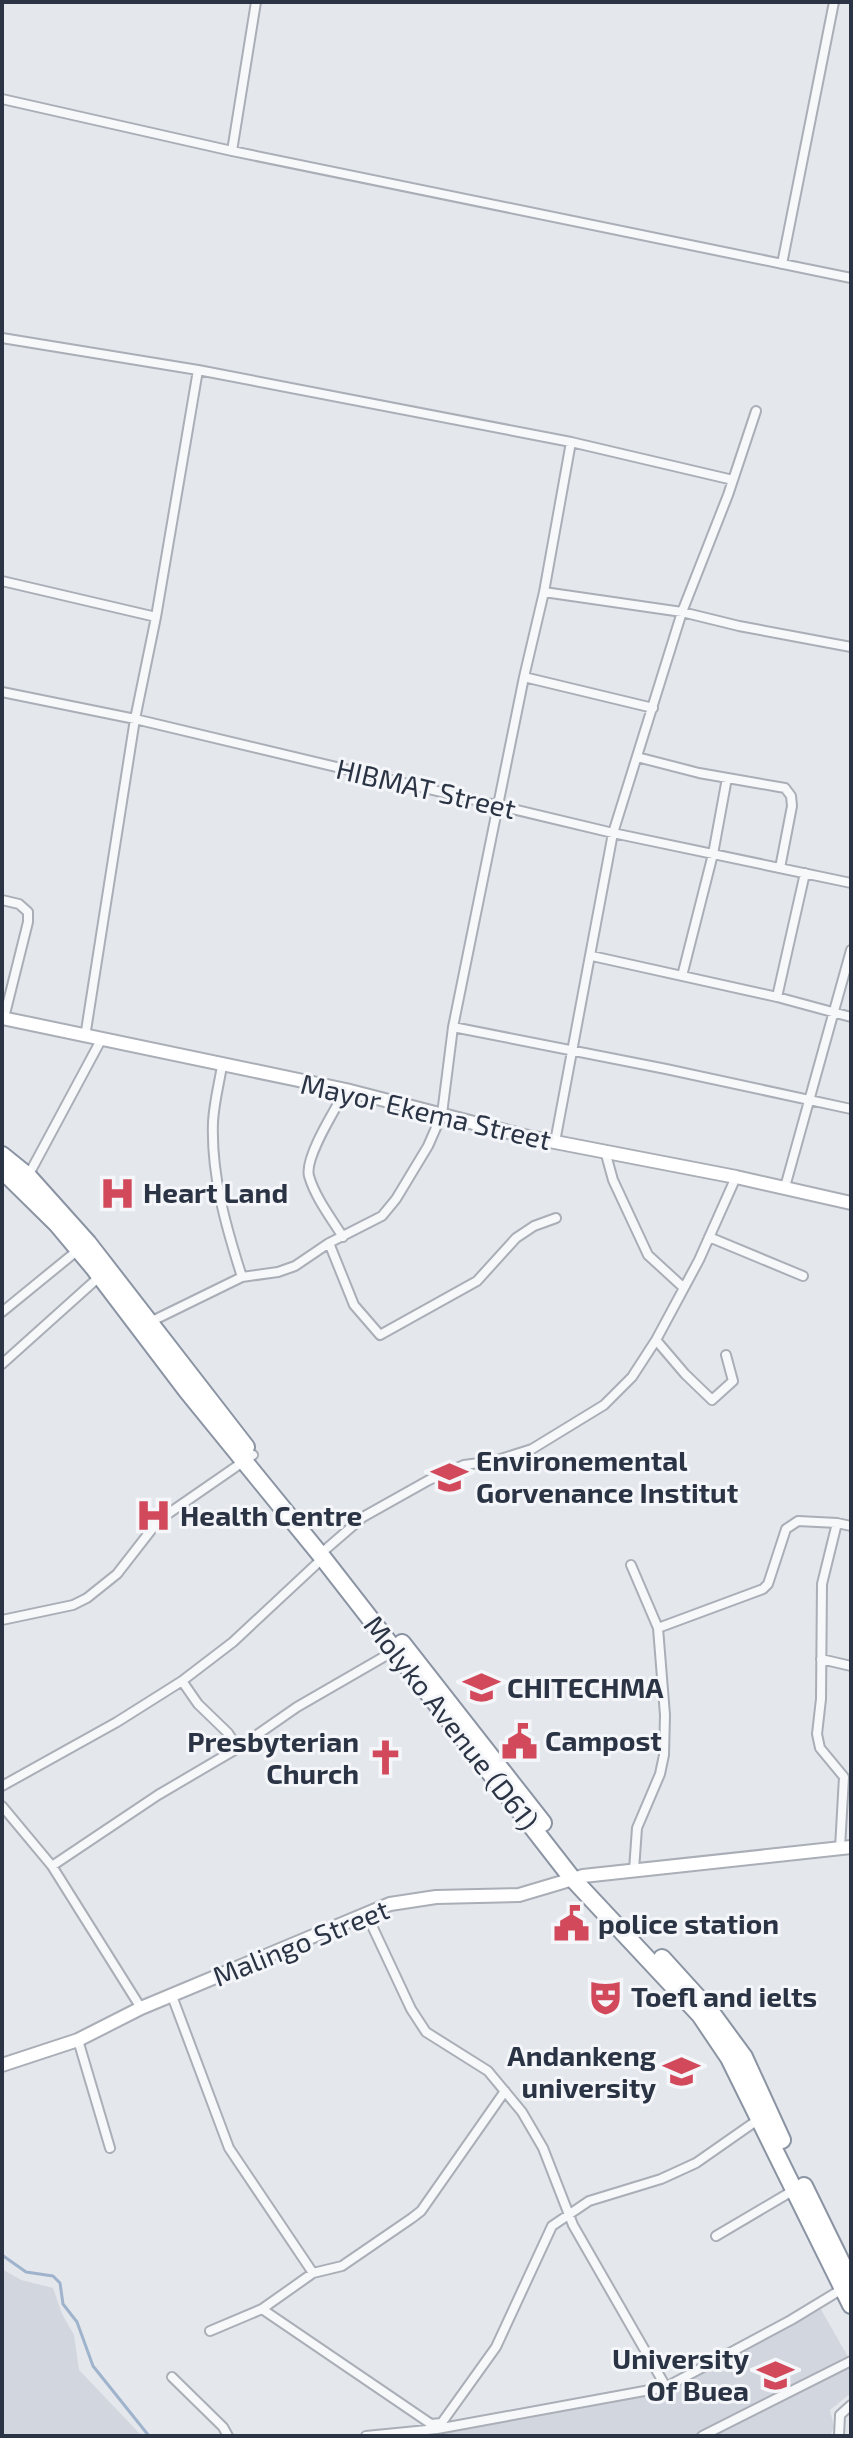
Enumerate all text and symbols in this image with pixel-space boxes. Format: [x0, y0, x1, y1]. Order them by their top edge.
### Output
street label: HIBMAT Street [333, 751, 519, 825]
street label: Mayor Ekema Street [298, 1066, 555, 1156]
hospital icon: Heart Land [98, 1174, 136, 1212]
place label: Heart Land [143, 1175, 288, 1209]
place label: Environemental Gorvenance Institut [476, 1443, 738, 1509]
school or university icon: Environemental Gorvenance Institut [431, 1458, 469, 1496]
hospital icon: Health Centre [135, 1497, 173, 1535]
place label: Health Centre [180, 1498, 362, 1532]
street label: Molyko Avenue (D61) [357, 1608, 546, 1836]
school or university icon: CHITECHMA [462, 1669, 500, 1707]
place label: CHITECHMA [507, 1670, 664, 1704]
public building icon: Campost [500, 1722, 538, 1760]
place label: Campost [545, 1723, 662, 1757]
place label: Presbyterian Church [187, 1724, 359, 1790]
church icon: Presbyterian Church [366, 1739, 404, 1777]
street label: Malingo Street [208, 1891, 394, 1993]
public building icon: police station [553, 1905, 591, 1943]
place label: police station [598, 1906, 779, 1940]
theatre icon: Toefl and ielts [586, 1978, 624, 2016]
place label: Toefl and ielts [631, 1979, 817, 2013]
place label: Andankeng university [507, 2038, 656, 2104]
school or university icon: Andankeng university [663, 2053, 701, 2091]
place label: University Of Buea [612, 2341, 749, 2407]
school or university icon: University Of Buea [756, 2356, 794, 2394]

